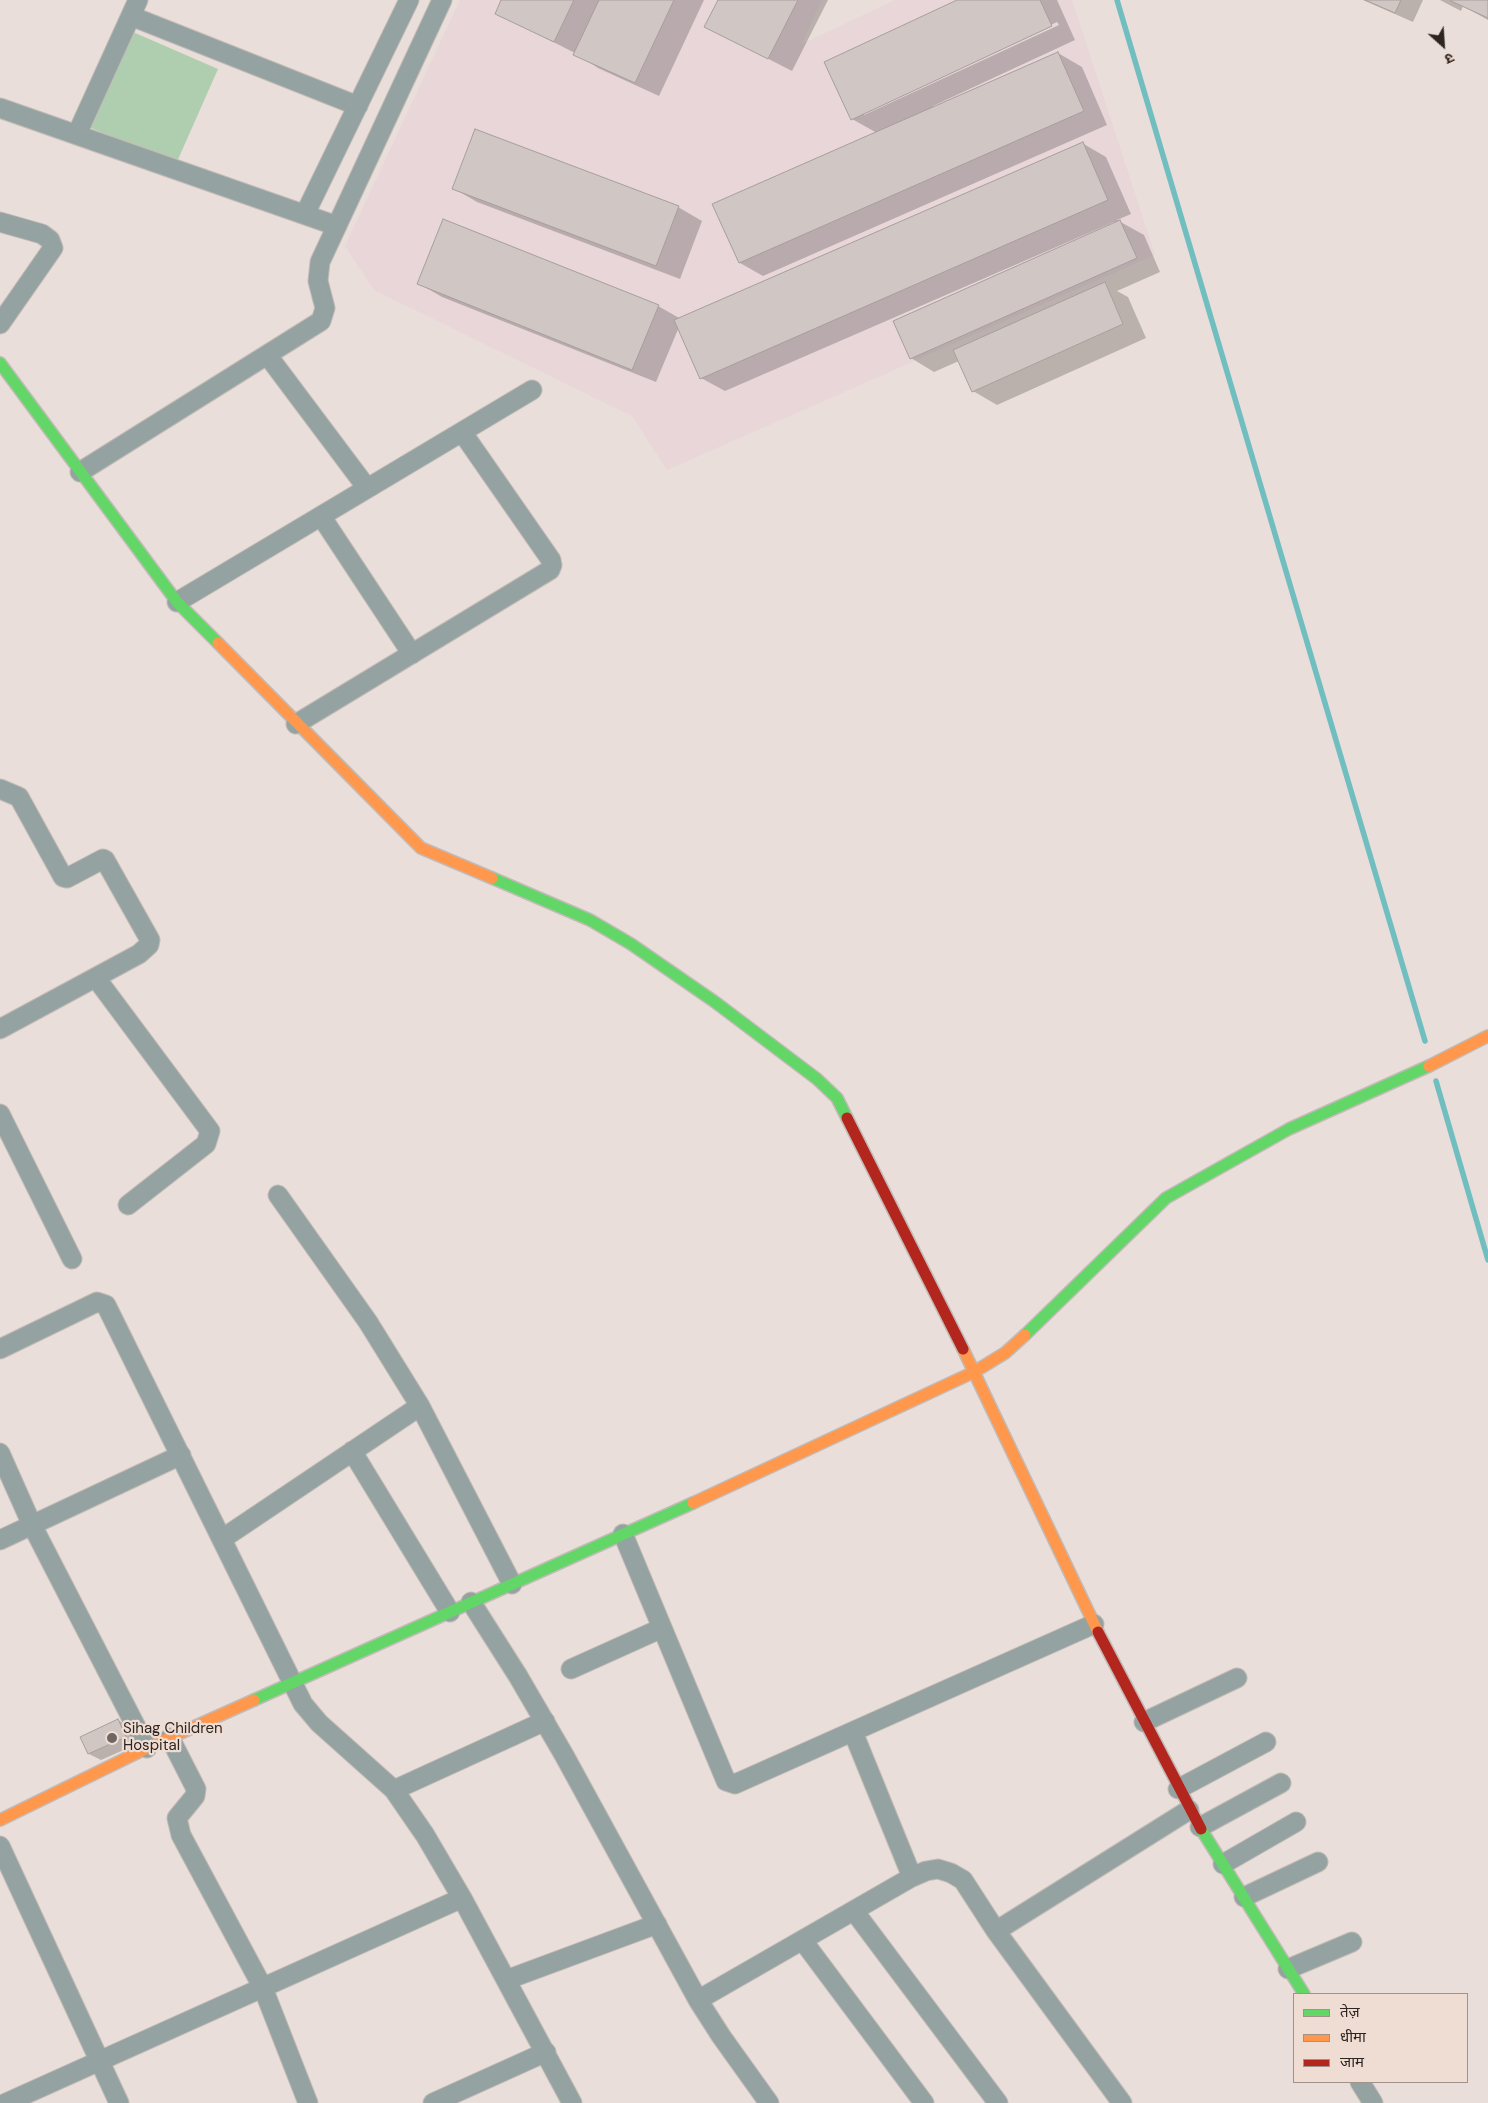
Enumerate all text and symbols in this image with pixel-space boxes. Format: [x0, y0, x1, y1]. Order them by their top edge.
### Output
north arrow [1418, 20, 1468, 70]
text: उ [1442, 49, 1457, 68]
place label: Sihag Children Hospital [123, 1720, 223, 1755]
marker: Sihag Children Hospital [105, 1731, 119, 1745]
legend [1293, 1993, 1468, 2083]
text: तेज़ [1340, 2002, 1360, 2022]
text: धीमा [1340, 2027, 1366, 2047]
text: जाम [1340, 2052, 1364, 2072]

